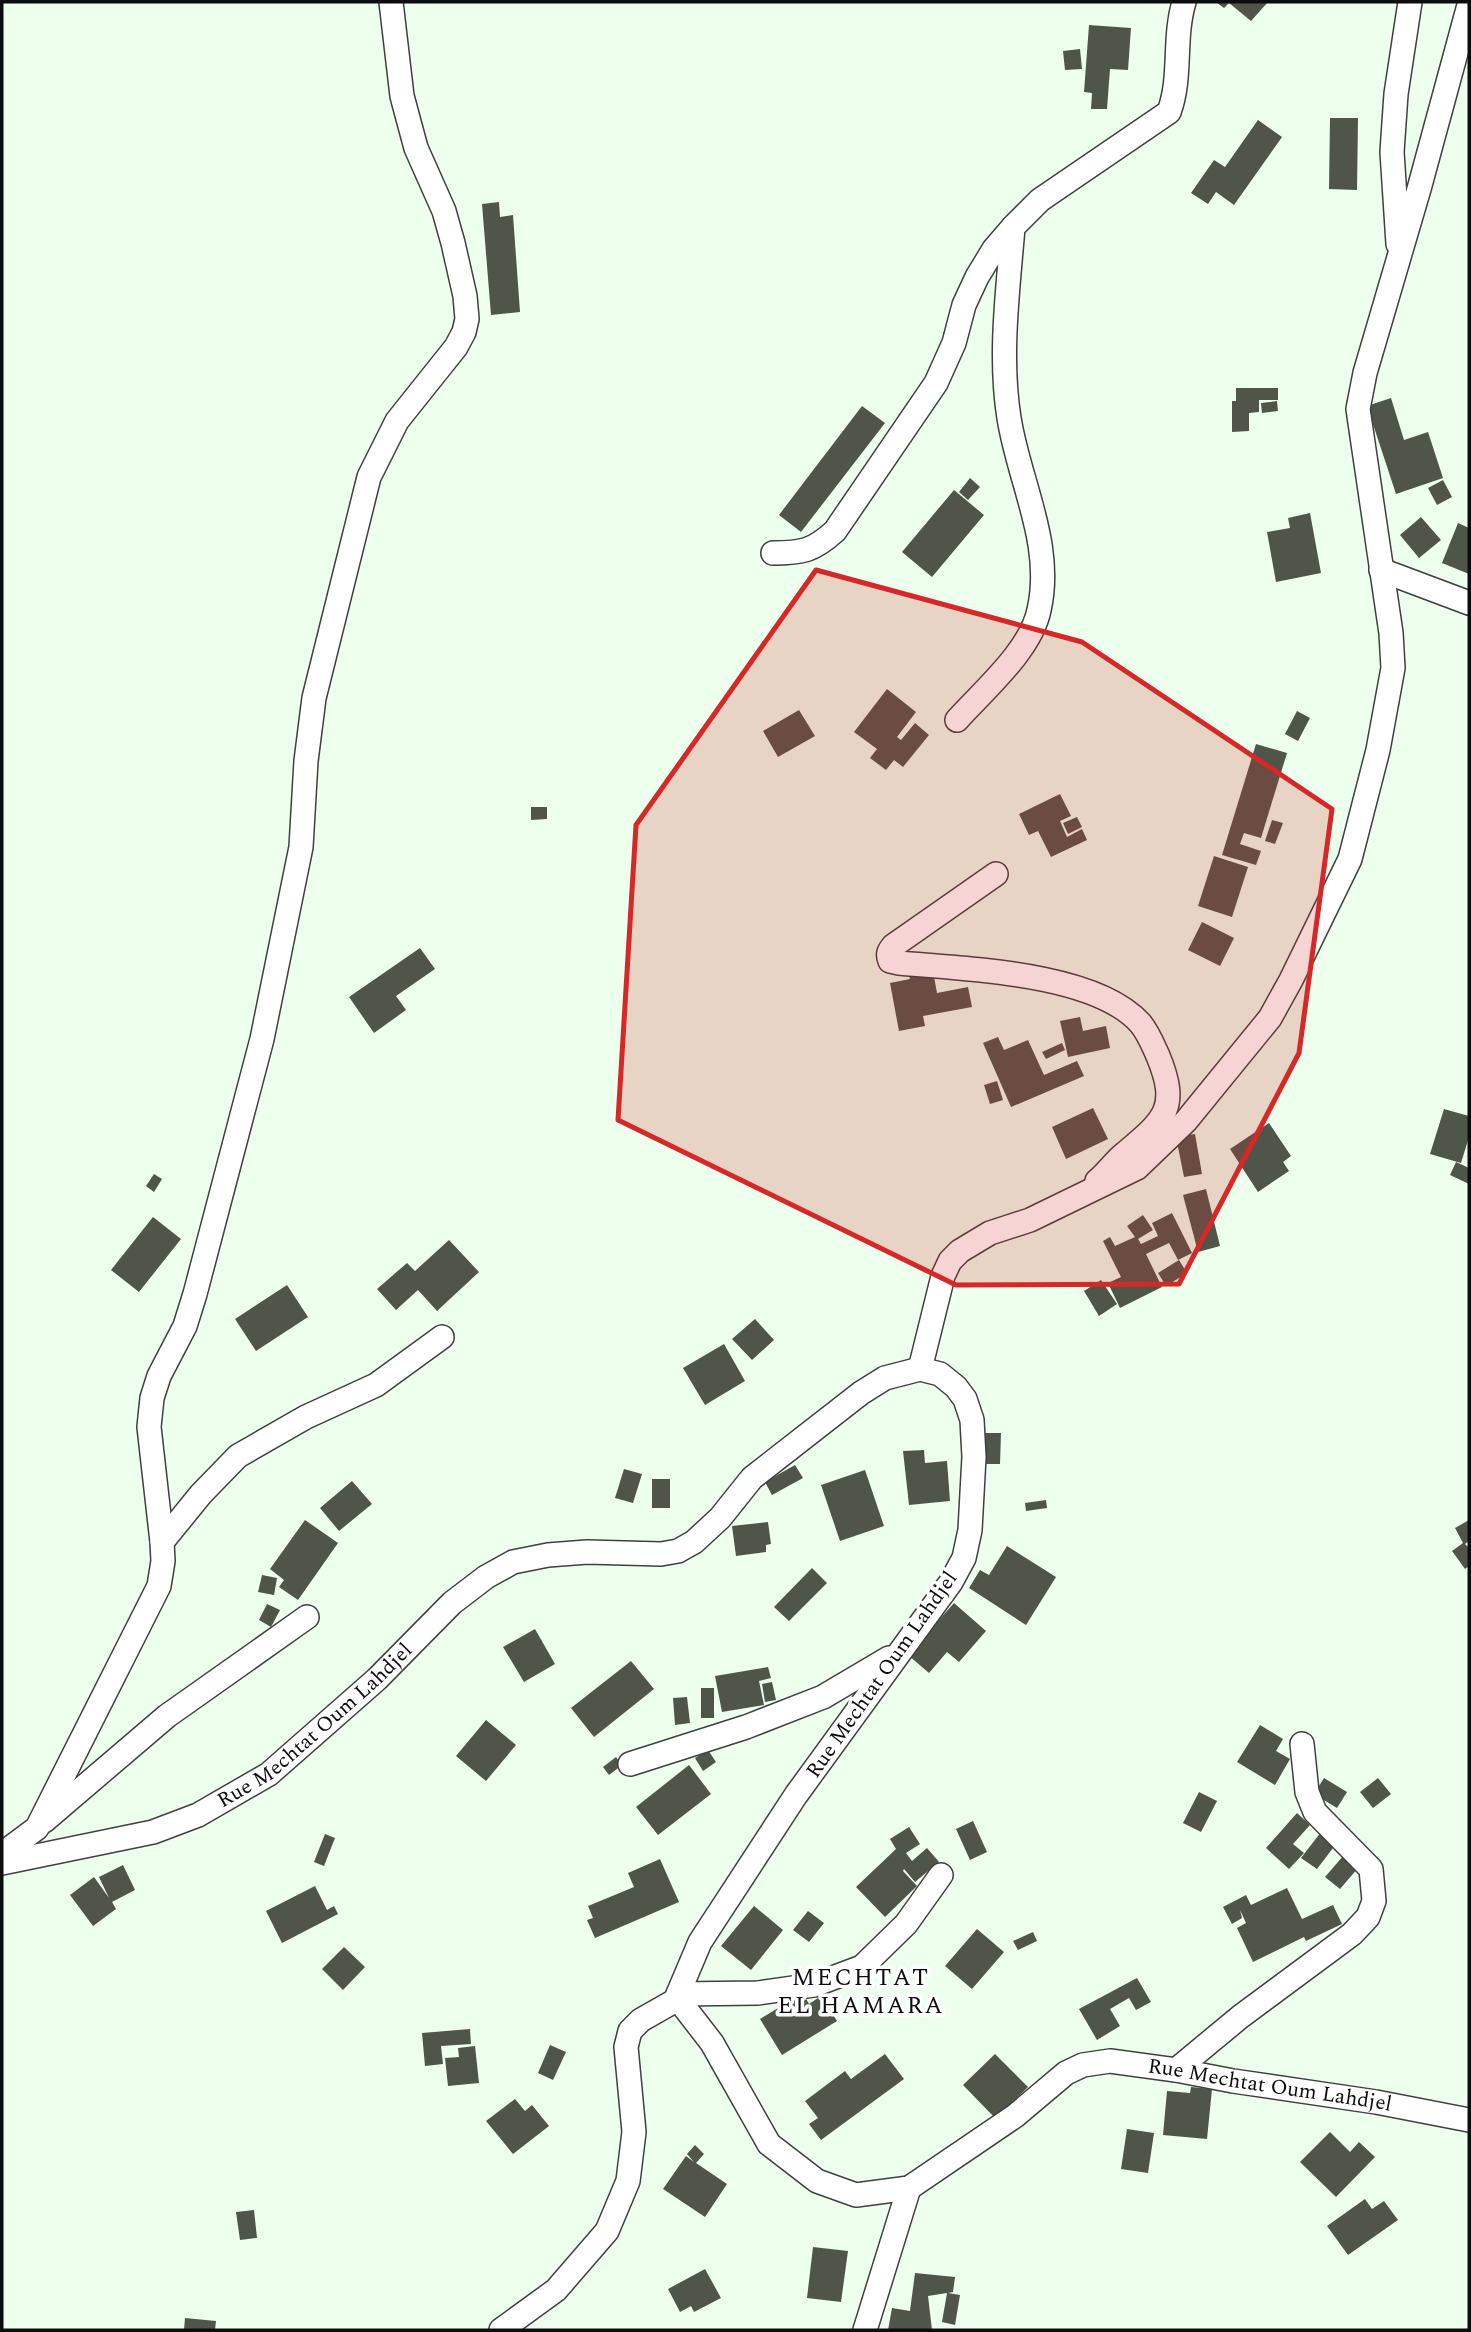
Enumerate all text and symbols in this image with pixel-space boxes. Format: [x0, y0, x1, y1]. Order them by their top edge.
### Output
street label: Rue Mechtat Oum Lahdjel [798, 1565, 966, 1785]
street label: Rue Mechtat Oum Lahdjel [211, 1636, 420, 1817]
district label: MECHTAT EL HAMARA [777, 1960, 945, 2024]
street label: Rue Mechtat Oum Lahdjel [1146, 2050, 1395, 2121]

